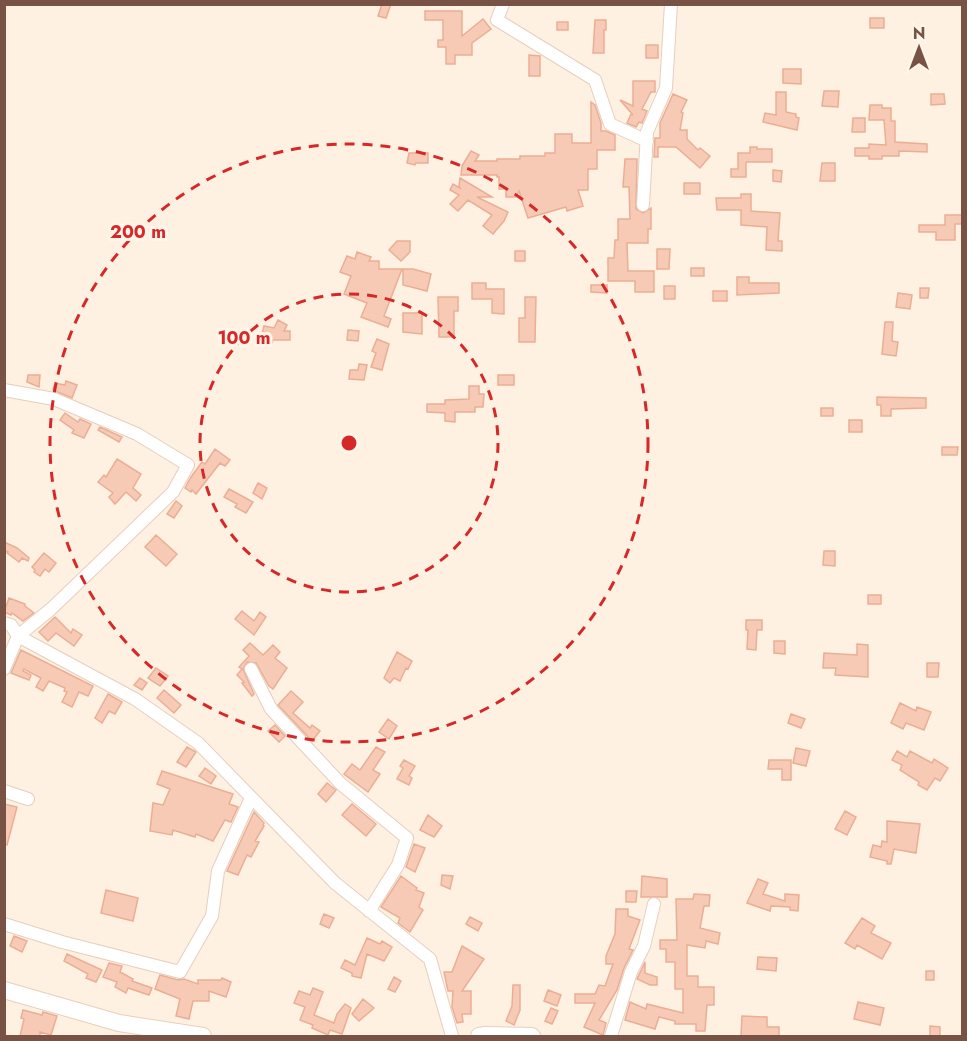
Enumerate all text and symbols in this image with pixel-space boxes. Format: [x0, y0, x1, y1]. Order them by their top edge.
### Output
north arrow [889, 18, 949, 78]
text: N [913, 22, 925, 45]
text: 200 m [110, 219, 166, 245]
text: 100 m [217, 325, 271, 351]
centre of rings [339, 433, 359, 453]

